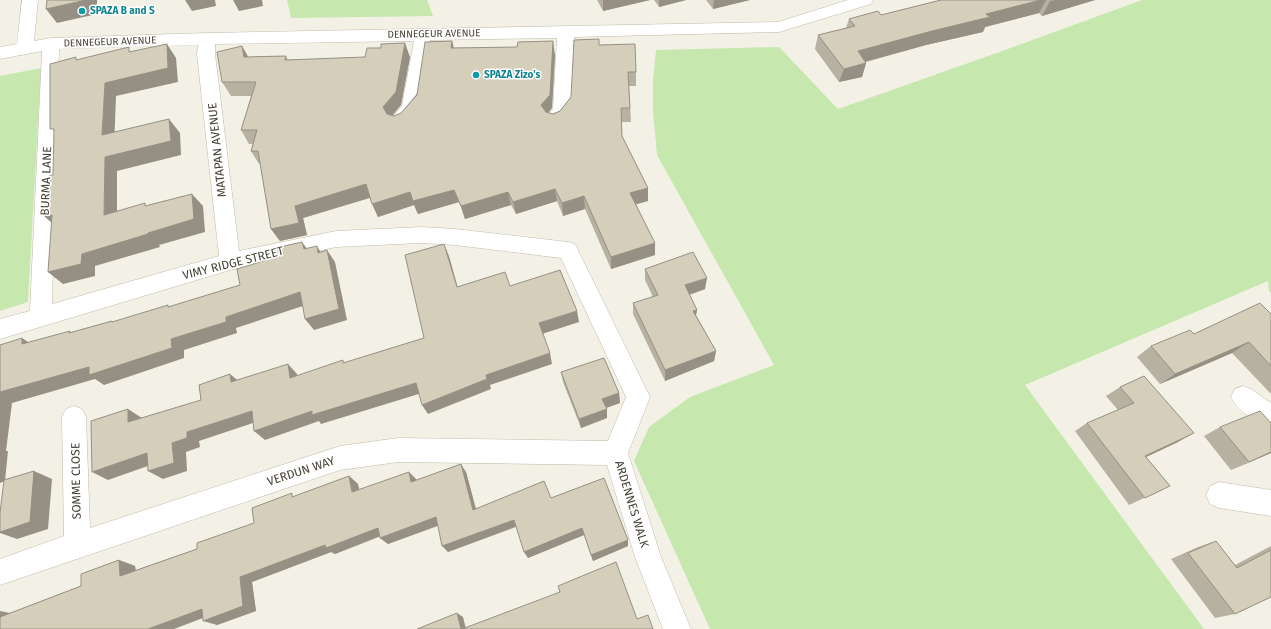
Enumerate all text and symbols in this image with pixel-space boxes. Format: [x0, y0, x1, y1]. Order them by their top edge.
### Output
place label: SPAZA B and S [90, 5, 155, 17]
marker: SPAZA B and S [77, 6, 87, 16]
street label: DENNEGEUR AVENUE [387, 27, 481, 41]
street label: DENNEGEUR AVENUE [63, 34, 157, 50]
place label: SPAZA Zizo's [484, 69, 541, 81]
marker: SPAZA Zizo's [471, 70, 481, 80]
street label: MATAPAN AVENUE [205, 102, 229, 198]
street label: BURMA LANE [38, 146, 54, 216]
street label: VIMY RIDGE STREET [181, 243, 286, 282]
street label: SOMME CLOSE [68, 443, 84, 519]
street label: VERDUN WAY [265, 453, 337, 489]
street label: ARDENNES WALK [612, 459, 652, 550]

